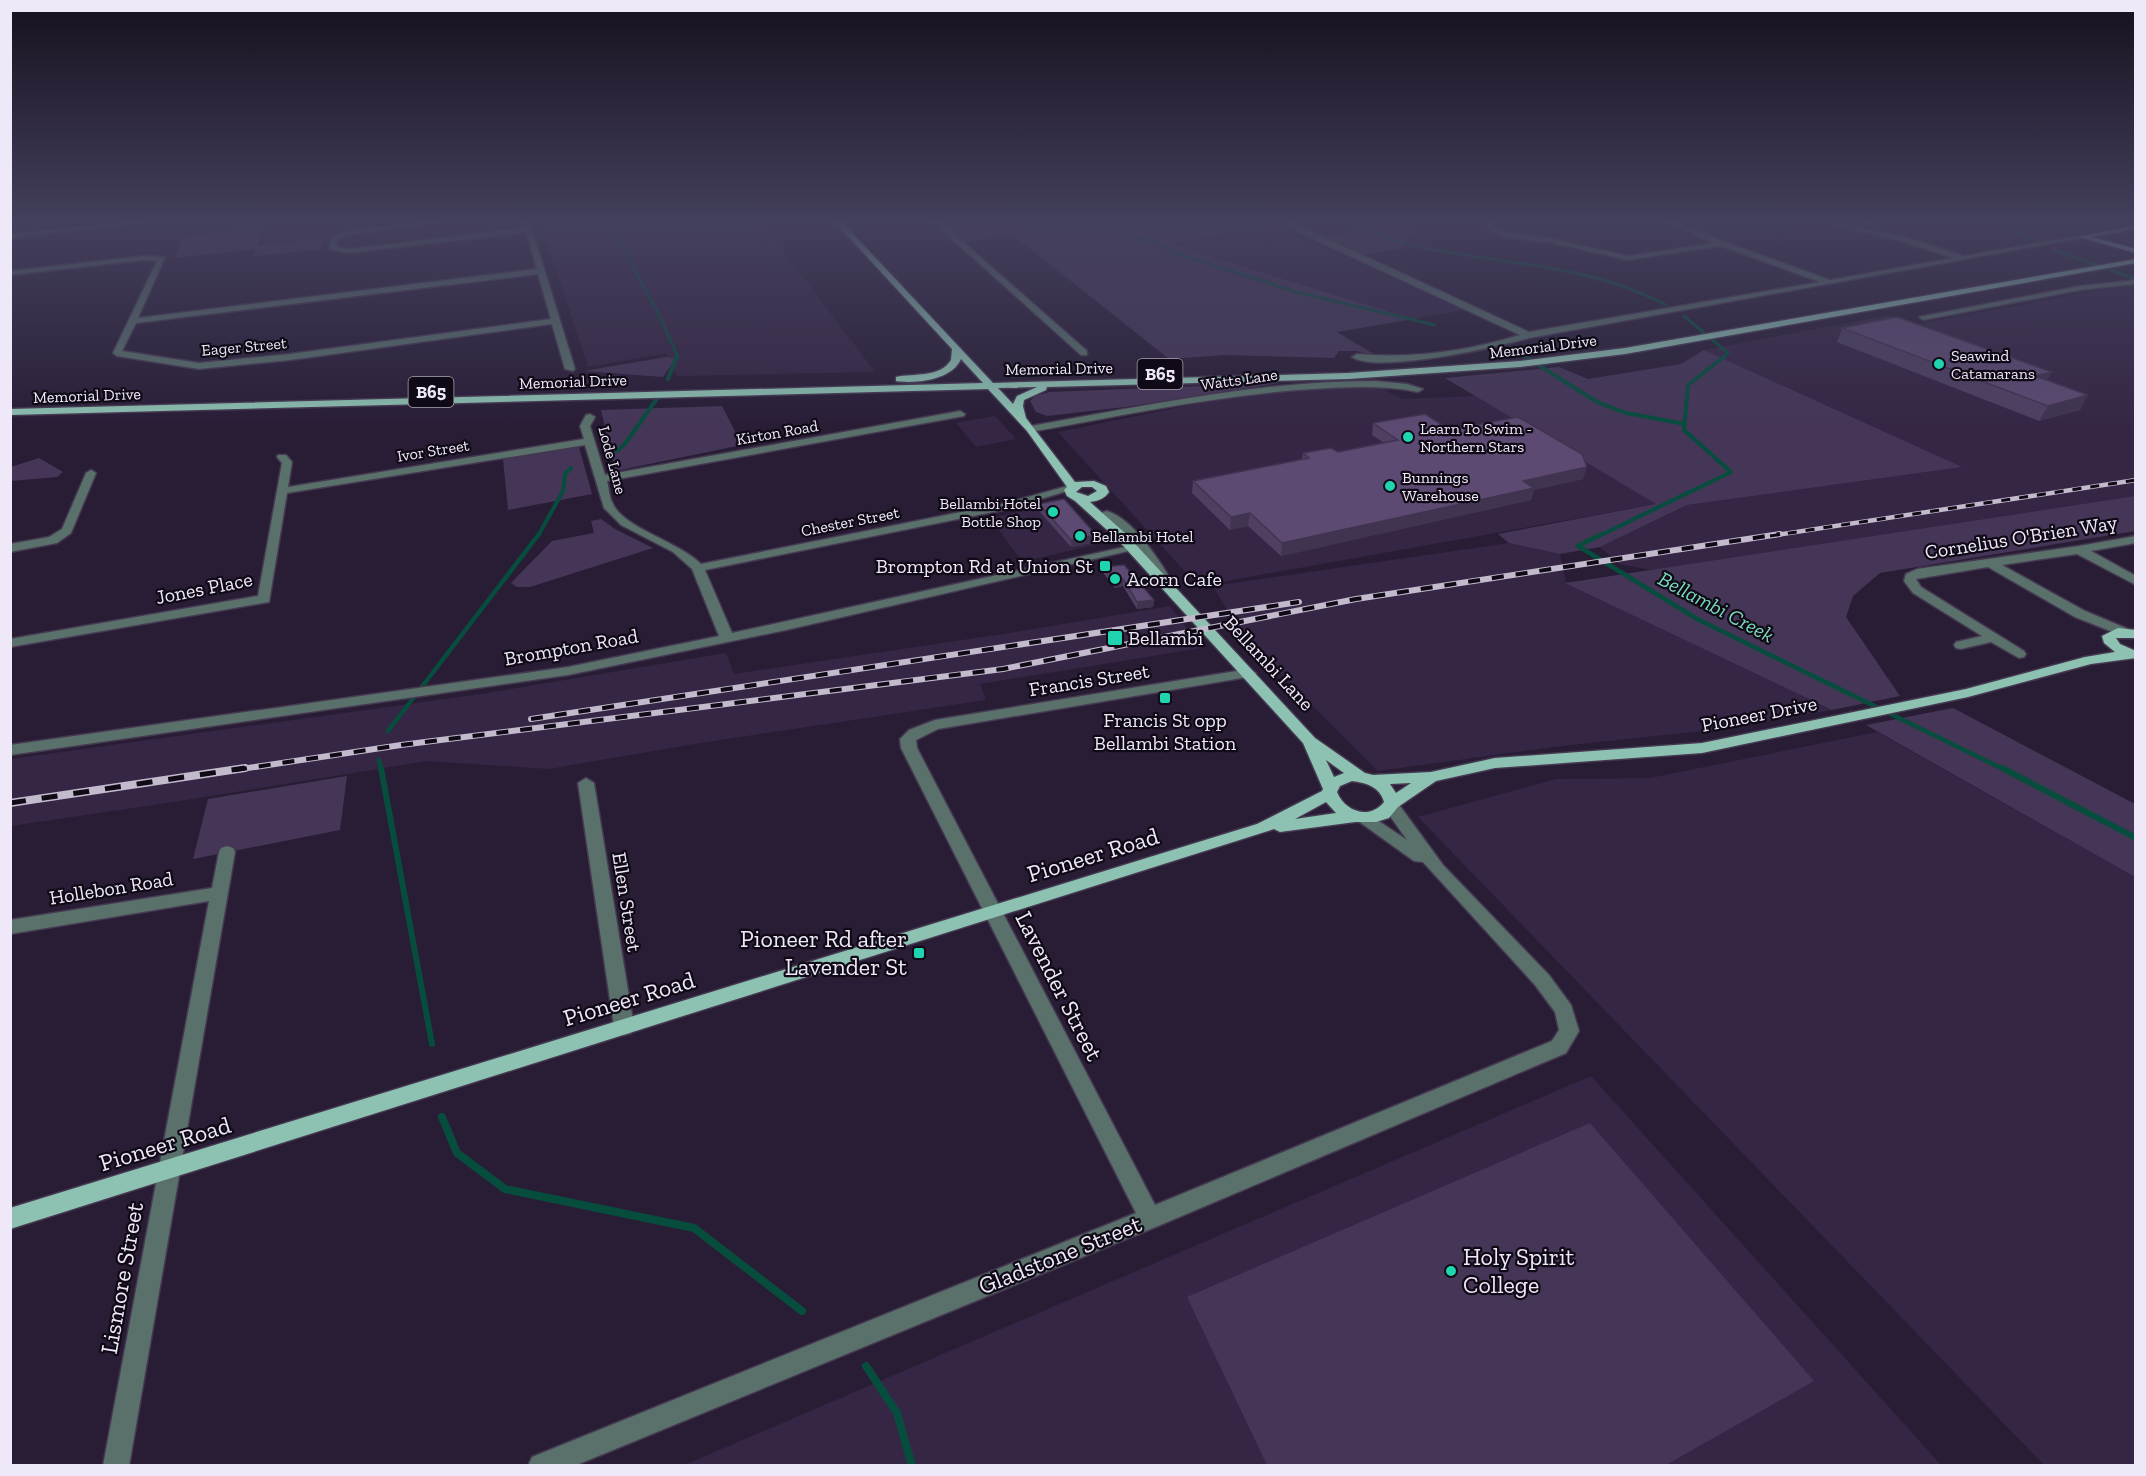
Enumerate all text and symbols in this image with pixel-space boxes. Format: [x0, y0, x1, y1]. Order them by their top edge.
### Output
street label: Memorial Drive [1488, 331, 1598, 362]
street label: Eager Street [201, 333, 288, 360]
place label: Seawind Catamarans [1951, 346, 2035, 383]
marker: Seawind Catamarans [1932, 357, 1946, 371]
street label: Memorial Drive [1005, 358, 1113, 379]
road number: B65 [1138, 359, 1182, 389]
street label: Watts Lane [1199, 365, 1279, 394]
street label: Memorial Drive [519, 370, 627, 393]
road number: B65 [408, 377, 454, 407]
street label: Memorial Drive [33, 384, 141, 407]
street label: Kirton Road [735, 416, 820, 449]
place label: Learn To Swim - Northern Stars [1420, 419, 1532, 456]
street label: Lode Lane [594, 424, 631, 496]
marker: Learn To Swim - Northern Stars [1401, 430, 1415, 444]
street label: Ivor Street [396, 435, 471, 466]
place label: Bunnings Warehouse [1402, 468, 1479, 505]
marker: Bunnings Warehouse [1383, 479, 1397, 493]
place label: Bellambi Hotel Bottle Shop [939, 494, 1041, 531]
street label: Chester Street [799, 503, 901, 540]
marker: Bellambi Hotel Bottle Shop [1046, 505, 1060, 519]
street label: Cornelius O'Brien Way [1923, 510, 2120, 564]
place label: Bellambi Hotel [1092, 527, 1194, 546]
marker: Bellambi Hotel [1073, 529, 1087, 543]
place label: Brompton Rd at Union St [876, 554, 1094, 578]
marker: Brompton Rd at Union St [1098, 559, 1112, 573]
water label: Bellambi Creek [1654, 566, 1778, 647]
street label: Jones Place [154, 567, 254, 609]
place label: Acorn Cafe [1127, 567, 1222, 591]
marker: Acorn Cafe [1108, 572, 1122, 586]
street label: Bellambi Lane [1219, 610, 1319, 716]
street label: Brompton Road [502, 623, 640, 671]
place label: Bellambi [1128, 626, 1204, 650]
marker: Bellambi [1106, 629, 1124, 647]
street label: Francis Street [1027, 659, 1151, 701]
marker: Francis St opp Bellambi Station [1158, 691, 1172, 705]
street label: Pioneer Drive [1699, 691, 1819, 737]
place label: Francis St opp Bellambi Station [1094, 708, 1237, 755]
street label: Pioneer Road [1024, 821, 1162, 888]
street label: Ellen Street [607, 850, 647, 954]
street label: Hollebon Road [47, 866, 175, 910]
street label: Lavender Street [1009, 906, 1110, 1065]
place label: Pioneer Rd after Lavender St [740, 924, 907, 981]
marker: Pioneer Rd after Lavender St [912, 946, 926, 960]
street label: Pioneer Road [560, 965, 698, 1032]
street label: Pioneer Road [96, 1110, 234, 1177]
street label: Lismore Street [94, 1200, 149, 1356]
street label: Gladstone Street [974, 1209, 1146, 1300]
place label: Holy Spirit College [1463, 1242, 1575, 1299]
marker: Holy Spirit College [1444, 1264, 1458, 1278]

